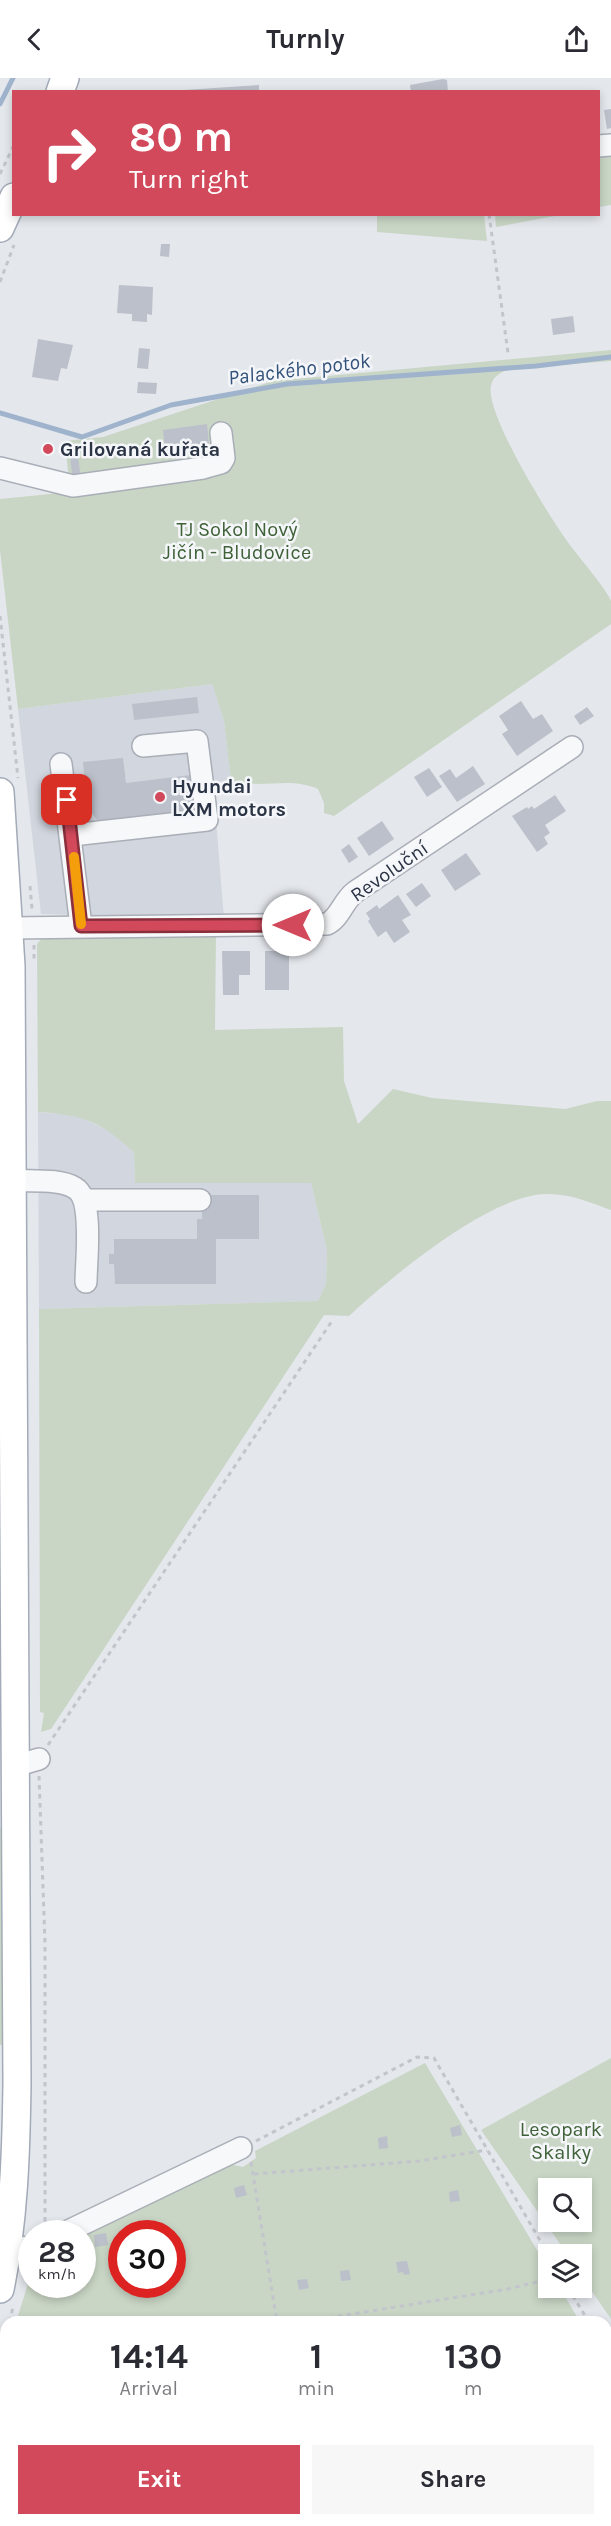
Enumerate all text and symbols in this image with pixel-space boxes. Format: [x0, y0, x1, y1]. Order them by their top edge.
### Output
icon: back [18, 23, 51, 56]
text: Turnly [266, 23, 345, 55]
icon: share [560, 23, 593, 56]
text: 80 m [129, 112, 233, 162]
icon: right [30, 114, 108, 192]
text: Turn right [129, 163, 249, 195]
water label: Palackého potok [227, 348, 372, 390]
place label: Grilovaná kuřata [60, 438, 220, 461]
marker: Grilovaná kuřata [41, 442, 55, 456]
park label: TJ Sokol Nový Jičín - Bludovice [163, 518, 311, 564]
pin [41, 774, 92, 825]
place label: Hyundai LXM motors [172, 775, 286, 821]
icon: arrive [50, 783, 83, 816]
marker: Hyundai LXM motors [153, 790, 167, 804]
street label: Revoluční [346, 836, 433, 907]
position arrow [261, 893, 325, 957]
park label: Lesopark Skalky [520, 2118, 602, 2164]
map controls [538, 2178, 592, 2298]
button: search [538, 2178, 592, 2232]
speed limit sign: 30 [108, 2220, 186, 2298]
text: 28 [38, 2234, 76, 2270]
button: layers [538, 2244, 592, 2298]
text: km/h [38, 2265, 76, 2283]
text: 14:14 [110, 2335, 188, 2377]
text: 1 [310, 2335, 323, 2377]
text: 130 [444, 2335, 502, 2377]
text: Arrival [120, 2377, 178, 2400]
text: min [298, 2377, 334, 2400]
text: m [464, 2377, 483, 2400]
button: Exit [18, 2445, 300, 2514]
button: Share [312, 2445, 594, 2514]

